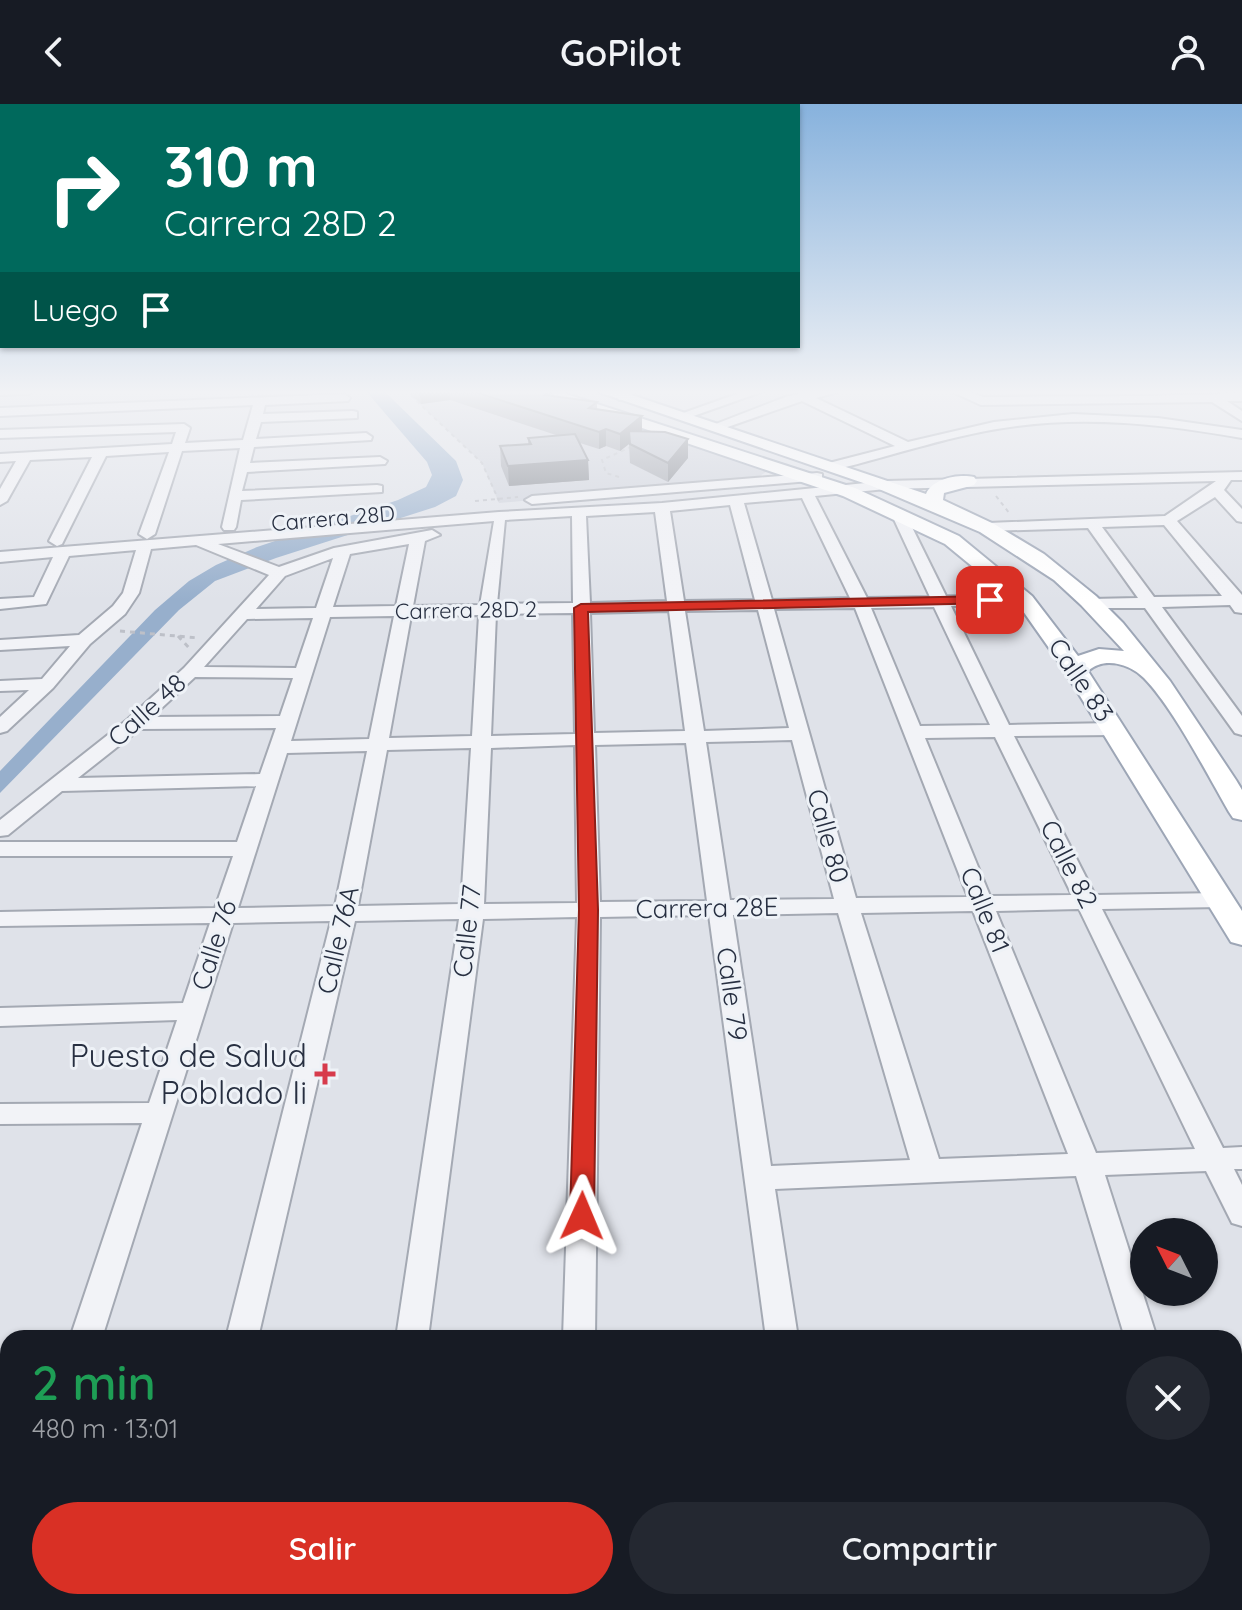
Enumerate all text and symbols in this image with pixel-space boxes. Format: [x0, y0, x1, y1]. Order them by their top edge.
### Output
icon: back [32, 30, 76, 74]
text: GoPilot [560, 30, 682, 75]
icon: person [1166, 30, 1210, 74]
text: 310 m [164, 131, 318, 201]
icon: right [32, 136, 136, 240]
text: Carrera 28D 2 [164, 200, 397, 245]
icon: arrive [134, 288, 178, 332]
text: Luego [32, 291, 118, 329]
street label: Carrera 28D [270, 499, 396, 537]
pin [956, 566, 1024, 634]
icon: arrive [968, 578, 1012, 622]
street label: Carrera 28D 2 [395, 595, 537, 625]
street label: Calle 83 [1041, 632, 1121, 728]
street label: Calle 48 [101, 666, 193, 753]
street label: Calle 80 [800, 785, 857, 886]
street label: Calle 82 [1033, 814, 1106, 913]
street label: Calle 81 [953, 862, 1018, 958]
street label: Calle 76A [309, 883, 366, 997]
street label: Calle 77 [445, 883, 488, 979]
street label: Carrera 28E [635, 890, 779, 925]
street label: Calle 76 [183, 896, 244, 994]
street label: Calle 79 [710, 945, 755, 1043]
place label: Puesto de Salud Poblado Ii [70, 1035, 307, 1112]
marker: Puesto de Salud Poblado Ii [314, 1063, 336, 1085]
position arrow [540, 1174, 624, 1258]
north arrow [1130, 1218, 1218, 1306]
map controls [1130, 1218, 1218, 1306]
text: 2 min [32, 1352, 156, 1412]
button: close [1126, 1356, 1210, 1440]
text: 480 m · 13:01 [32, 1412, 178, 1445]
button: Salir [32, 1502, 613, 1594]
button: Compartir [629, 1502, 1210, 1594]

